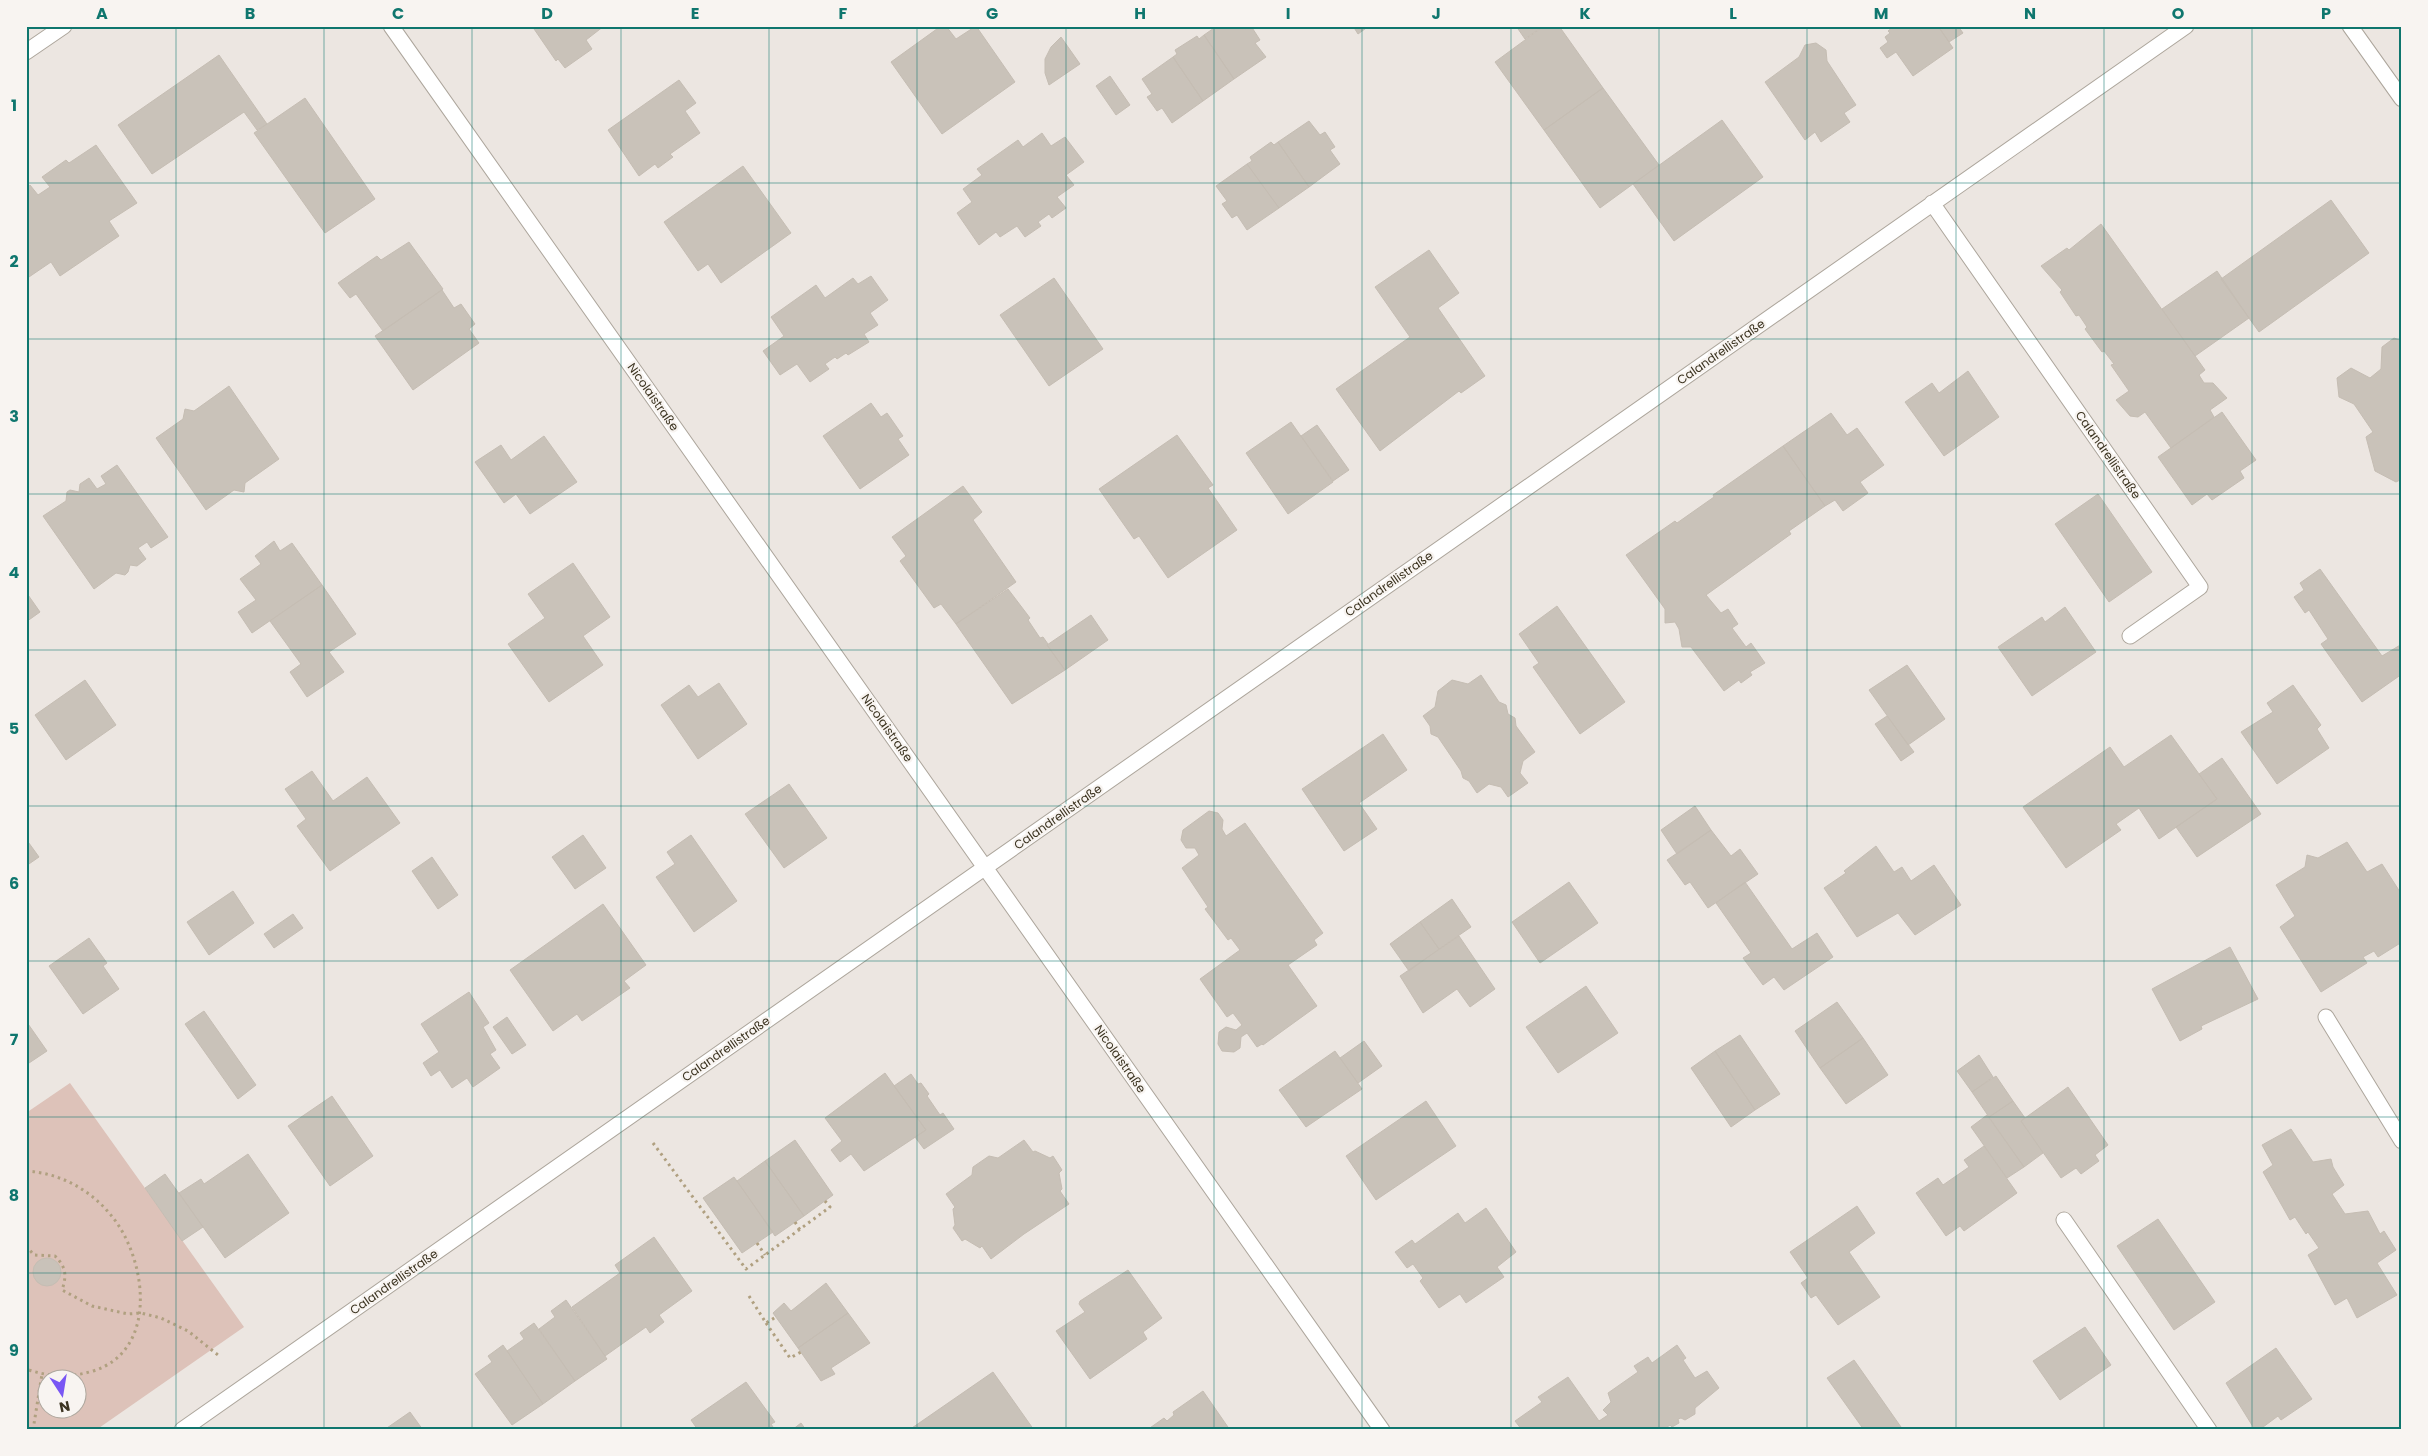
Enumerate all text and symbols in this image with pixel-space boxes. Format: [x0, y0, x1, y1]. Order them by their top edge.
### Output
text: A [96, 2, 108, 25]
text: B [245, 2, 255, 25]
text: C [392, 2, 404, 25]
text: D [541, 2, 553, 25]
text: E [691, 2, 699, 25]
text: F [839, 2, 848, 25]
text: G [986, 2, 998, 25]
text: H [1134, 2, 1146, 25]
text: I [1286, 2, 1290, 25]
text: J [1431, 2, 1441, 25]
text: K [1579, 2, 1591, 25]
text: L [1729, 2, 1737, 25]
text: M [1874, 2, 1888, 25]
text: N [2024, 2, 2036, 25]
text: O [2172, 2, 2185, 25]
text: P [2321, 2, 2331, 25]
text: 1 [11, 94, 17, 117]
text: 2 [9, 250, 19, 273]
street label: Calandrellistraße [1673, 315, 1768, 388]
street label: Nicolaistraße [624, 359, 683, 434]
text: 3 [9, 405, 19, 428]
street label: Calandrellistraße [2072, 407, 2145, 502]
street label: Calandrellistraße [1341, 547, 1436, 620]
text: 4 [9, 561, 20, 584]
street label: Nicolaistraße [858, 690, 917, 765]
text: 5 [9, 717, 19, 740]
street label: Calandrellistraße [1010, 780, 1105, 853]
text: 6 [9, 872, 19, 895]
street label: Calandrellistraße [678, 1012, 773, 1085]
street label: Nicolaistraße [1091, 1021, 1150, 1096]
text: 7 [10, 1028, 19, 1051]
text: 8 [9, 1184, 19, 1207]
street label: Calandrellistraße [346, 1245, 441, 1318]
text: 9 [9, 1339, 19, 1362]
north arrow [38, 1368, 88, 1418]
text: N [57, 1396, 72, 1418]

